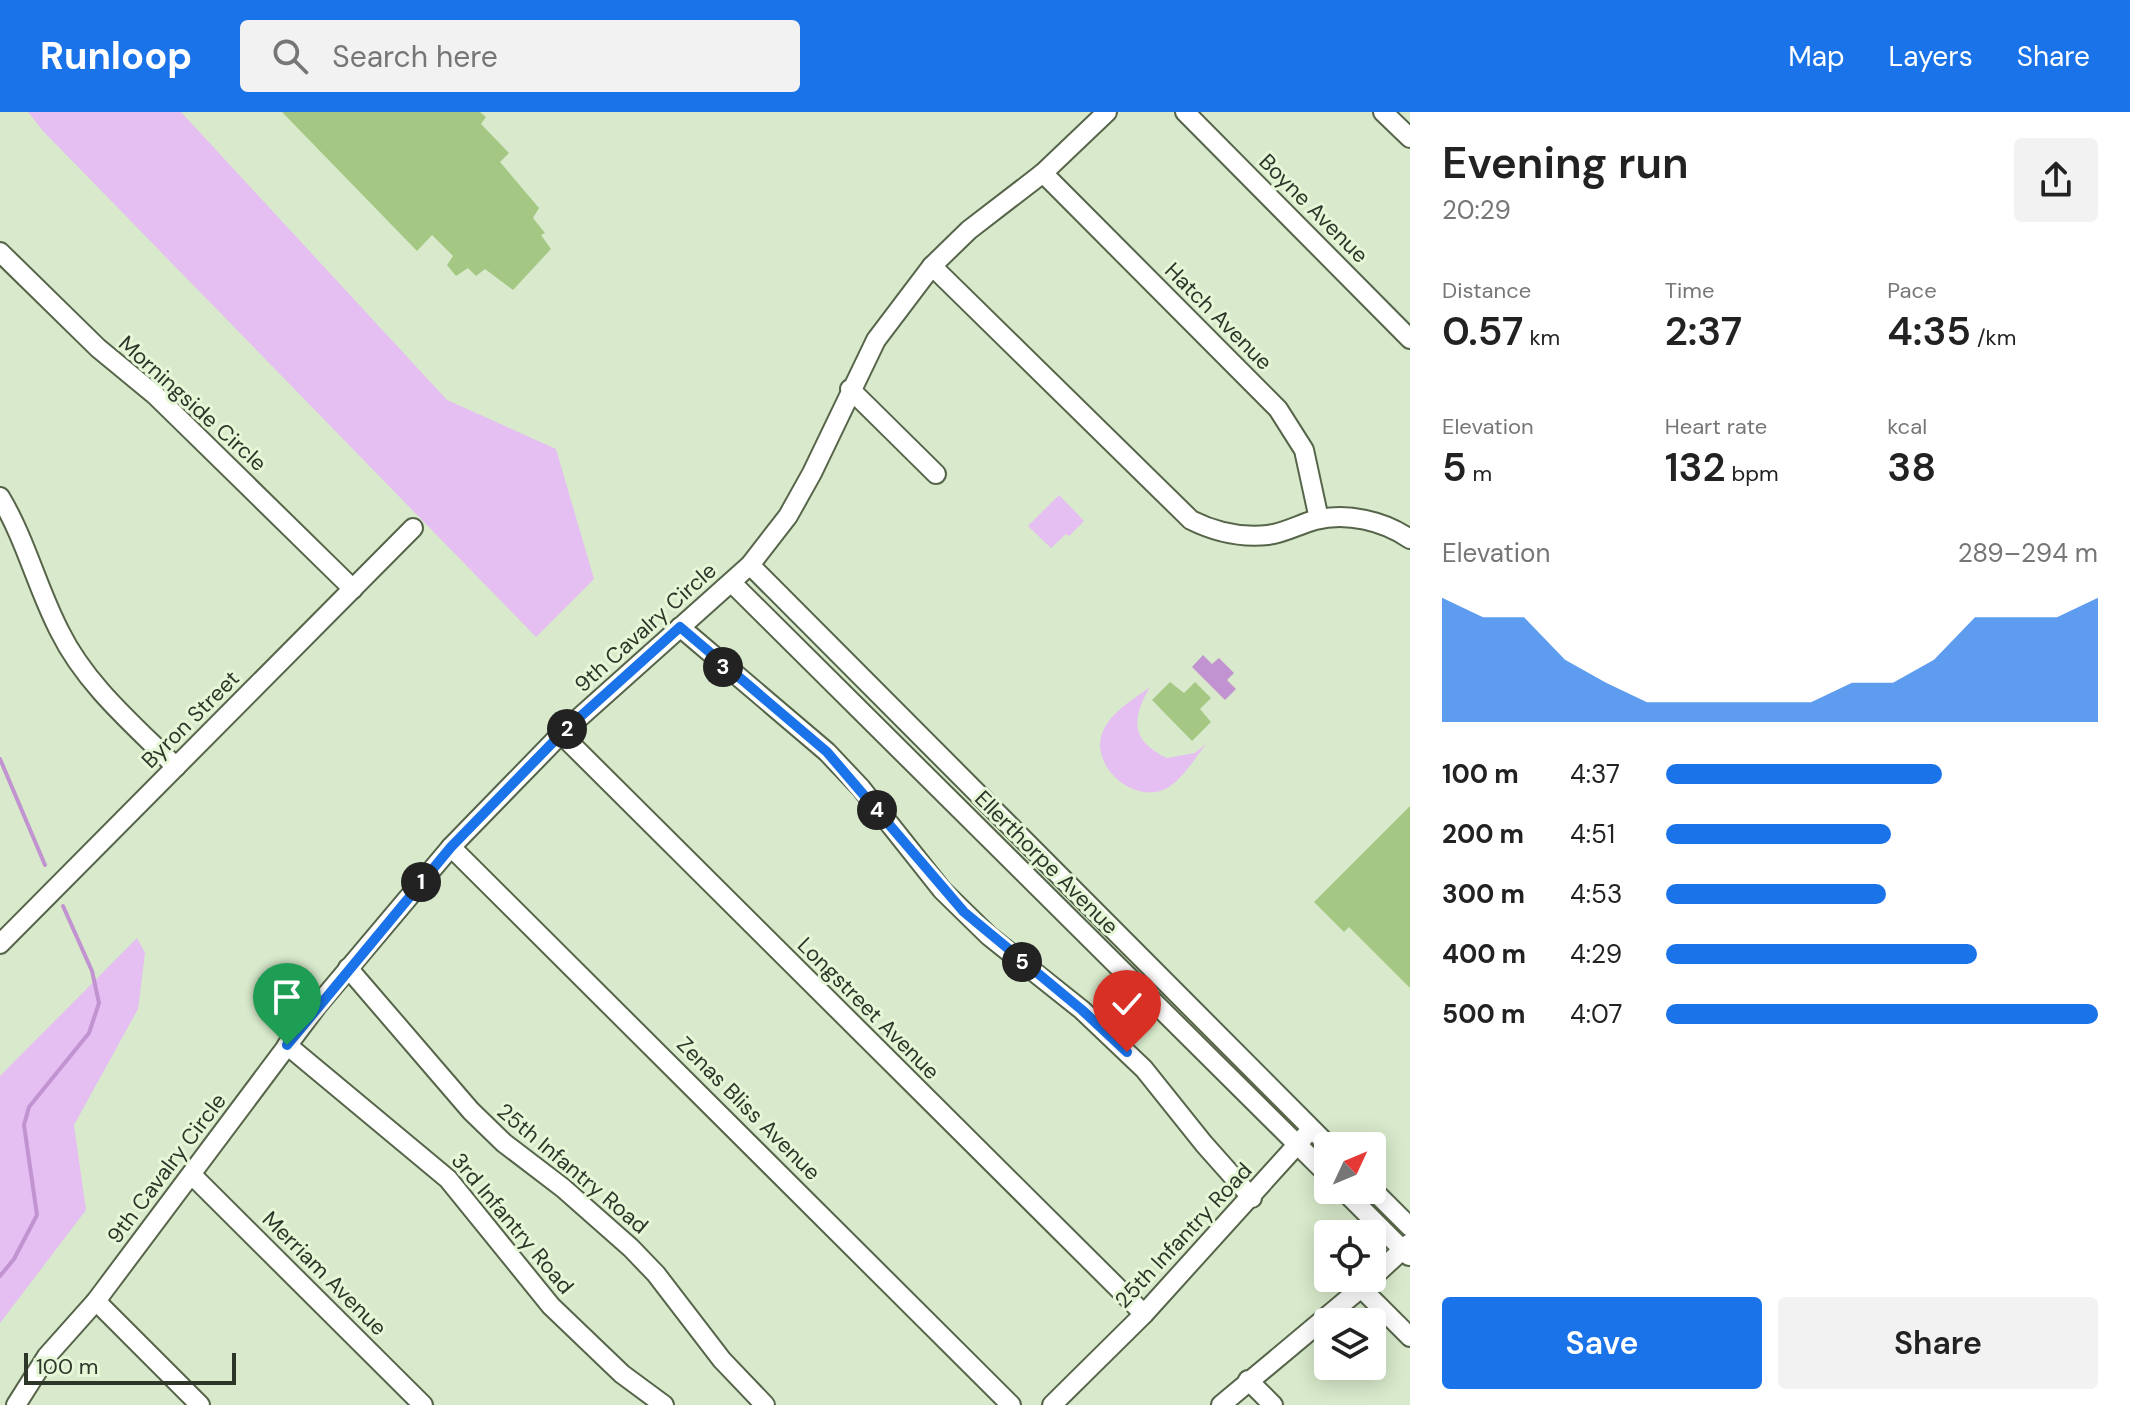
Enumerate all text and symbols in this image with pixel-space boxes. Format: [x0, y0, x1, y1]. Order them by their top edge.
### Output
search box [240, 20, 800, 92]
text: Runloop [40, 31, 192, 81]
icon: search [268, 34, 312, 78]
text: Search here [332, 37, 498, 76]
text: Map [1788, 38, 1845, 75]
text: Layers [1889, 38, 1973, 75]
text: Share [2017, 38, 2090, 75]
text: Evening run [1442, 134, 1689, 192]
button: share [2014, 138, 2098, 222]
street label: Boyne Avenue [1253, 147, 1375, 269]
text: 20:29 [1442, 193, 1511, 227]
street label: Hatch Avenue [1159, 256, 1279, 376]
text: Distance [1442, 276, 1531, 305]
text: Time [1665, 276, 1714, 305]
text: Pace [1887, 276, 1937, 305]
text: 0.57 [1442, 305, 1524, 357]
text: 2:37 [1665, 305, 1742, 357]
text: 4:35 [1887, 305, 1971, 357]
text: km [1524, 323, 1560, 352]
text: /km [1971, 323, 2016, 352]
street label: Morningside Circle [112, 329, 273, 478]
text: Elevation [1442, 412, 1534, 441]
text: Heart rate [1665, 412, 1767, 441]
text: kcal [1887, 412, 1927, 441]
text: 5 [1442, 441, 1467, 493]
text: 132 [1665, 441, 1726, 493]
text: 38 [1887, 441, 1936, 493]
text: m [1467, 459, 1492, 488]
text: bpm [1726, 459, 1779, 488]
text: Elevation [1442, 536, 1550, 570]
text: 289–294 m [1958, 536, 2098, 570]
street label: 9th Cavalry Circle [568, 556, 722, 699]
pin: 3 [703, 647, 743, 687]
text: 3 [716, 652, 730, 681]
street label: Byron Street [135, 664, 246, 775]
pin: 2 [547, 709, 587, 749]
text: 2 [561, 714, 573, 743]
text: 100 m [1442, 757, 1519, 791]
text: 4:37 [1570, 757, 1620, 791]
street label: Ellerthorpe Avenue [968, 784, 1125, 941]
pin: 4 [857, 790, 897, 830]
text: 4 [870, 795, 884, 824]
text: 200 m [1442, 817, 1524, 851]
text: 4:51 [1570, 817, 1615, 851]
pin: 1 [401, 862, 441, 902]
text: 1 [417, 867, 425, 896]
text: 300 m [1442, 877, 1525, 911]
text: 4:53 [1570, 877, 1622, 911]
street label: Longstreet Avenue [791, 931, 946, 1086]
text: 400 m [1442, 937, 1526, 971]
text: 4:29 [1570, 937, 1622, 971]
pin: 5 [1002, 942, 1042, 982]
text: 5 [1015, 947, 1029, 976]
pin [253, 963, 321, 1045]
pin [1093, 970, 1161, 1052]
icon: arrive [265, 975, 309, 1019]
icon: check [1105, 982, 1149, 1026]
text: 500 m [1442, 997, 1525, 1031]
text: 4:07 [1570, 997, 1622, 1031]
street label: Zenas Bliss Avenue [670, 1030, 827, 1187]
street label: 9th Cavalry Circle [100, 1087, 232, 1249]
street label: 25th Infantry Road [491, 1097, 654, 1240]
north arrow [1314, 1132, 1386, 1204]
map controls [1314, 1132, 1386, 1380]
street label: 3rd Infantry Road [445, 1147, 580, 1300]
street label: 25th Infantry Road [1108, 1156, 1258, 1314]
street label: Merriam Avenue [256, 1205, 393, 1342]
button: locate [1314, 1220, 1386, 1292]
button: Save [1442, 1297, 1762, 1389]
button: Share [1778, 1297, 2098, 1389]
button: layers [1314, 1308, 1386, 1380]
scale bar [24, 1349, 236, 1385]
text: 100 m [36, 1352, 98, 1381]

